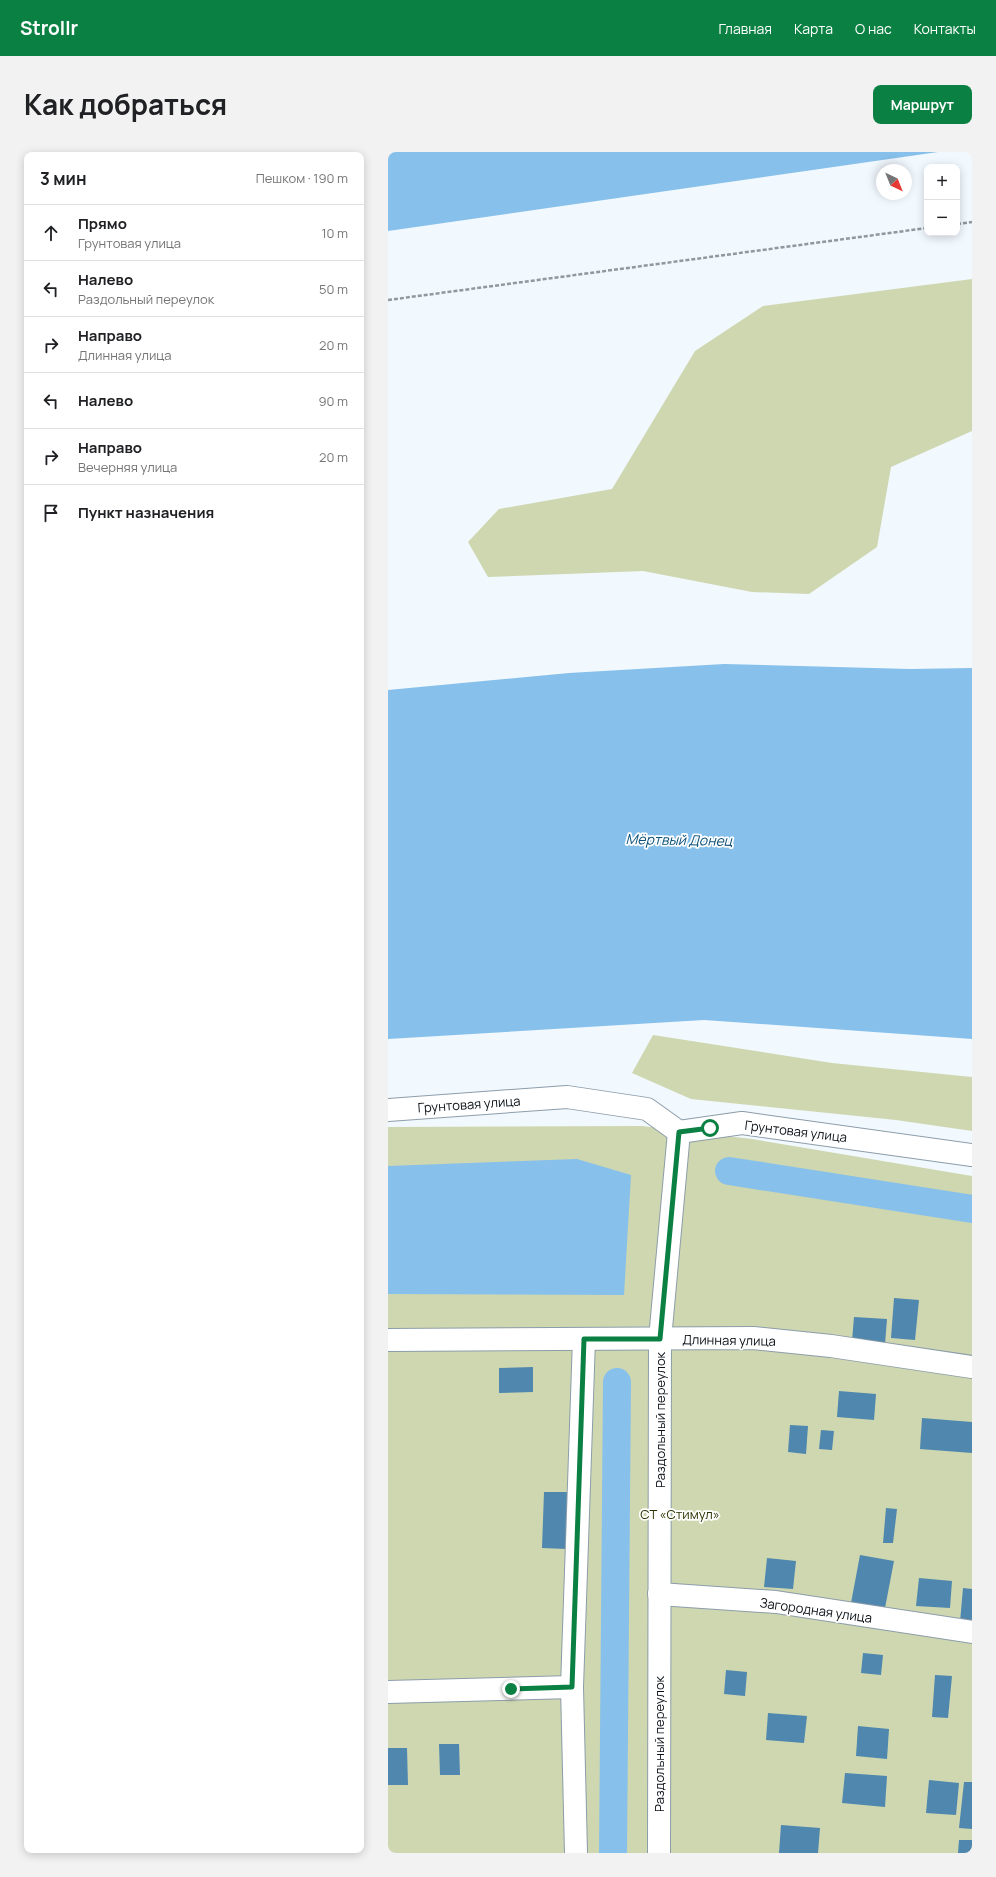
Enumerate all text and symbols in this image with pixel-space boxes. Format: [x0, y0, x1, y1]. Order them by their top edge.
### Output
text: Strollr [20, 15, 78, 41]
text: Главная [719, 19, 772, 38]
text: Карта [794, 19, 833, 38]
text: О нас [855, 19, 892, 38]
text: Контакты [914, 19, 976, 38]
text: Как добраться [24, 85, 227, 123]
button: Маршрут [873, 85, 972, 124]
north arrow [876, 164, 912, 200]
map controls [924, 164, 960, 236]
button: + [924, 164, 960, 200]
text: 3 мин [40, 167, 87, 190]
text: Пешком · 190 m [256, 169, 348, 187]
button: − [924, 200, 960, 236]
text: Прямо [78, 213, 127, 234]
icon: ahead [40, 222, 62, 244]
text: 10 m [321, 224, 348, 242]
text: Грунтовая улица [78, 234, 181, 252]
text: Налево [78, 269, 133, 290]
icon: left [40, 278, 62, 300]
text: 50 m [319, 280, 348, 298]
text: Раздольный переулок [78, 290, 214, 308]
text: Направо [78, 325, 142, 346]
icon: right [40, 334, 62, 356]
text: 20 m [319, 336, 348, 354]
text: Длинная улица [78, 346, 172, 364]
icon: left [40, 390, 62, 412]
text: Налево [78, 390, 133, 411]
text: 90 m [318, 392, 348, 410]
text: Направо [78, 437, 142, 458]
icon: right [40, 446, 62, 468]
text: 20 m [319, 448, 348, 466]
text: Вечерняя улица [78, 458, 177, 476]
icon: arrive [40, 502, 62, 524]
text: Пункт назначения [78, 502, 214, 523]
water label: Мёртвый Донец [626, 829, 733, 850]
street label: Грунтовая улица [417, 1091, 521, 1117]
street label: Грунтовая улица [744, 1116, 848, 1146]
route start [701, 1119, 719, 1137]
street label: Длинная улица [682, 1330, 776, 1350]
street label: Раздольный переулок [651, 1351, 669, 1488]
park label: СТ «Стимул» [640, 1505, 720, 1523]
street label: Загородная улица [759, 1593, 873, 1627]
street label: Раздольный переулок [650, 1675, 668, 1812]
route end [502, 1680, 520, 1698]

